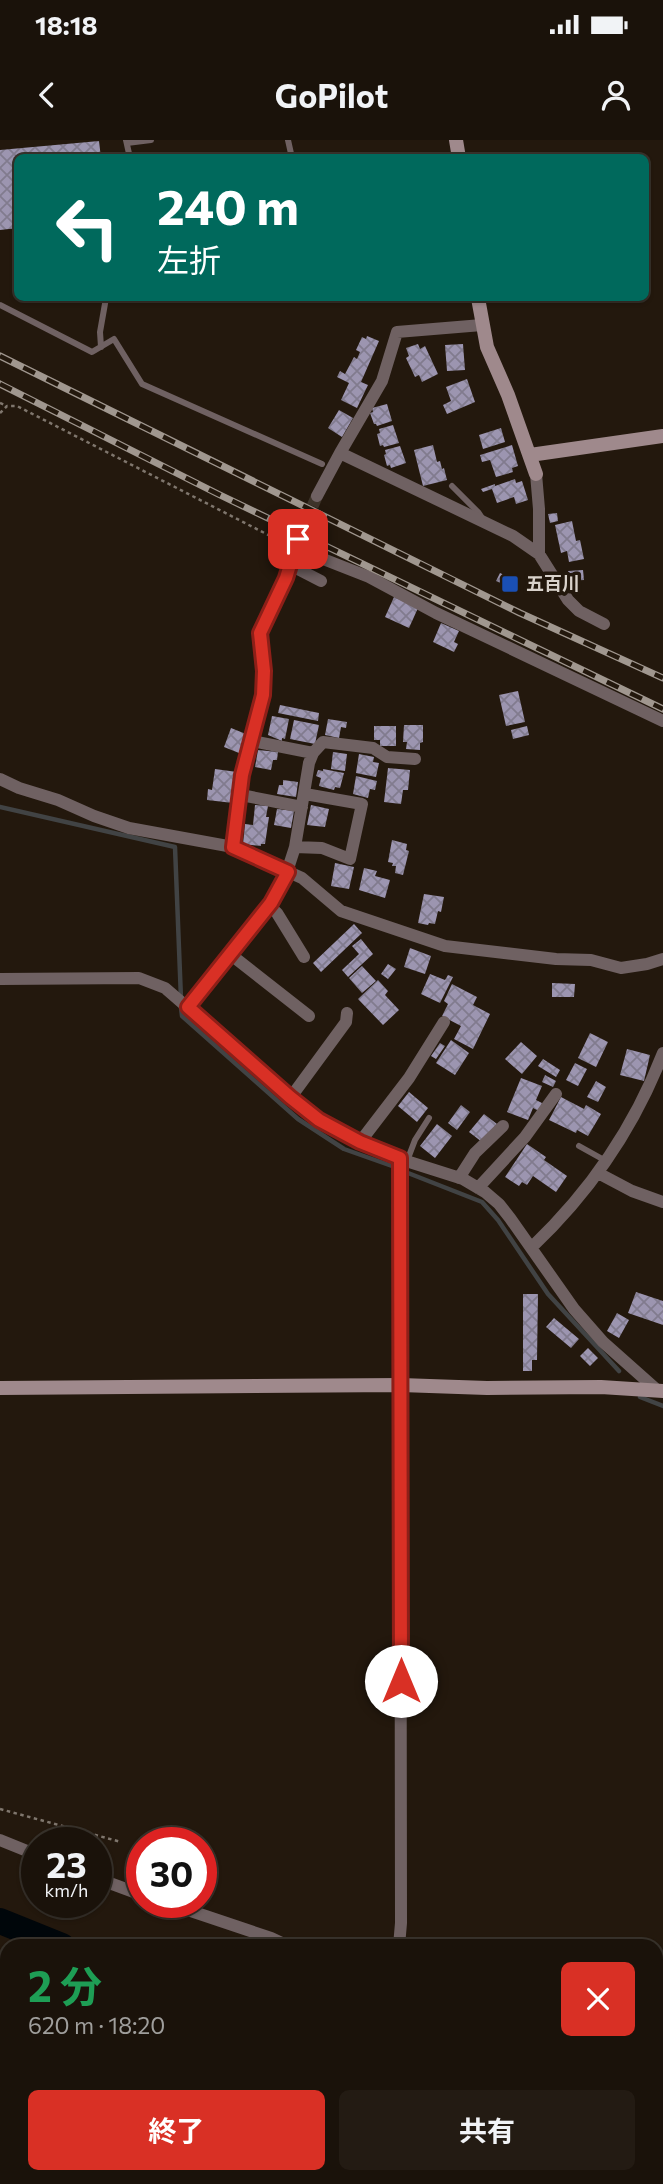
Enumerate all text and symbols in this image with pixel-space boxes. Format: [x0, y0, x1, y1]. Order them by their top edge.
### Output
text: 18:18 [35, 9, 98, 40]
text: GoPilot [275, 75, 388, 115]
icon: back [28, 76, 66, 114]
icon: person [597, 76, 635, 114]
text: 240 m [157, 175, 299, 235]
icon: left [42, 182, 133, 273]
text: 左折 [157, 239, 221, 279]
pin [268, 509, 328, 569]
icon: arrive [279, 520, 317, 558]
place label: 五百川 [526, 572, 580, 594]
marker: 五百川 [500, 574, 520, 594]
position arrow [364, 1644, 438, 1718]
speed limit sign: 30 [126, 1827, 217, 1918]
text: 23 [46, 1842, 87, 1885]
text: km/h [45, 1879, 88, 1901]
text: 2 分 [28, 1959, 102, 2011]
button: close [561, 1962, 635, 2036]
text: 620 m · 18:20 [28, 2011, 165, 2039]
button: 終了 [28, 2090, 325, 2170]
button: 共有 [339, 2090, 635, 2170]

